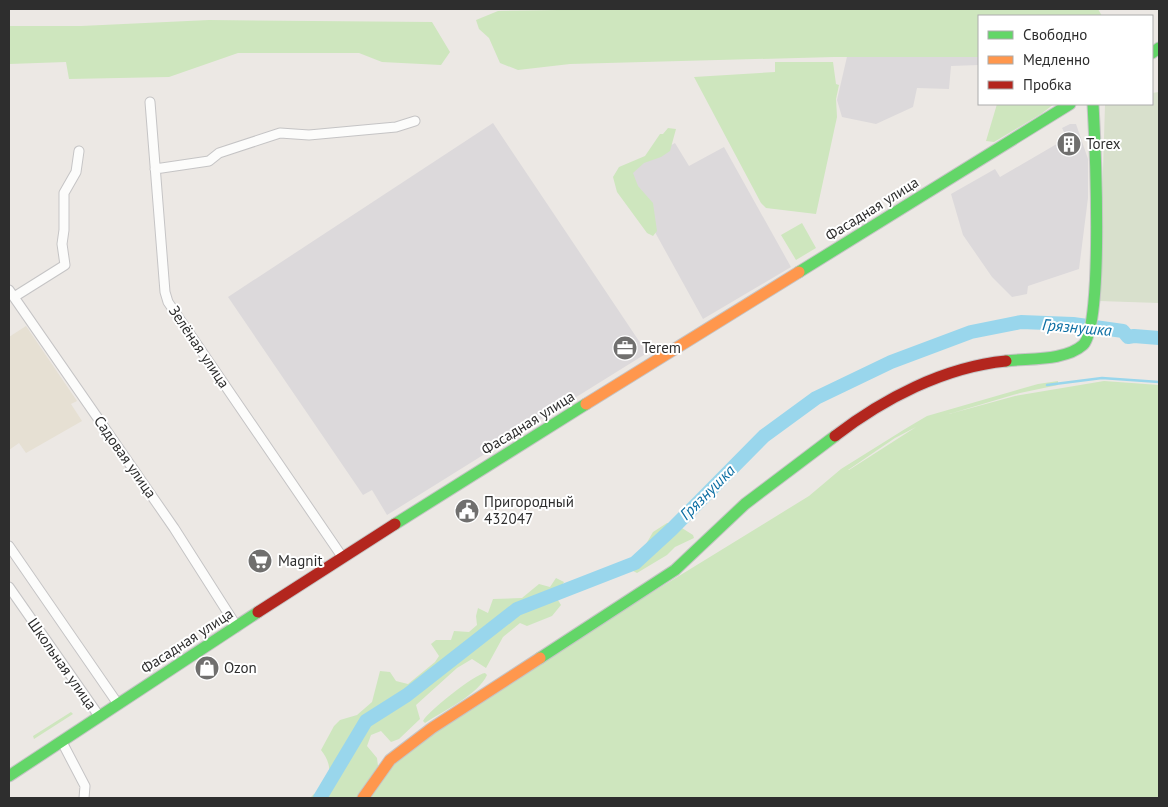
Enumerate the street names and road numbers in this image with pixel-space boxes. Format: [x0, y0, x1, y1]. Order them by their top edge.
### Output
street label: Фасадная улица [822, 172, 922, 245]
street label: Зелёная улица [165, 302, 234, 392]
street label: Фасадная улица [478, 386, 578, 459]
street label: Садовая улица [90, 412, 161, 502]
street label: Фасадная улица [137, 604, 236, 677]
street label: Школьная улица [24, 614, 101, 713]

